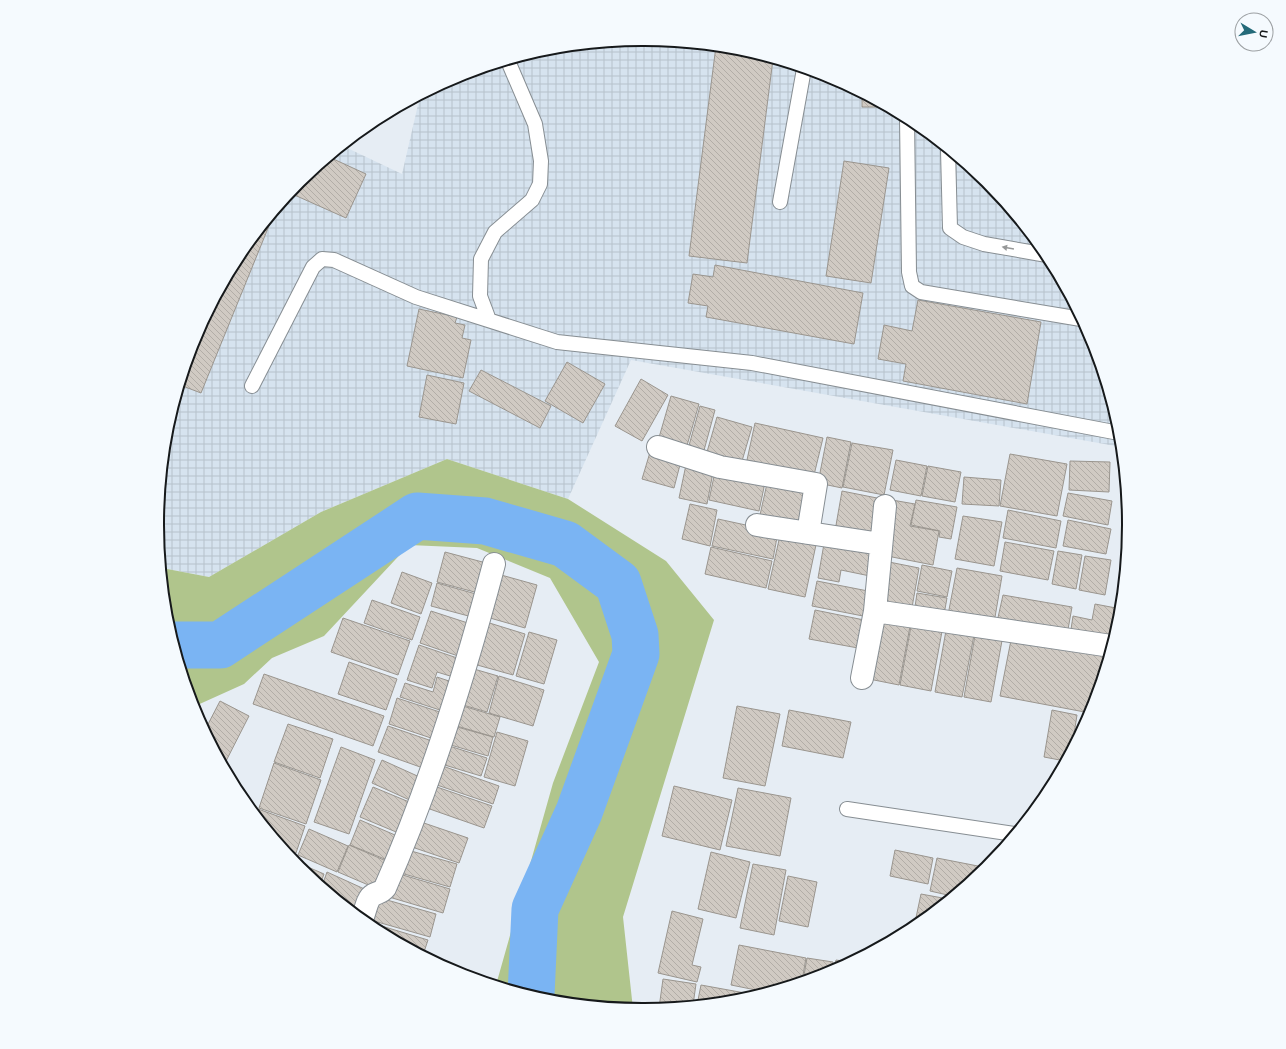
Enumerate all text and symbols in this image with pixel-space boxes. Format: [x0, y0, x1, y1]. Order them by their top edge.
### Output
north arrow [1234, 12, 1274, 52]
text: U [1257, 29, 1270, 39]
one-way arrow [1002, 245, 1014, 251]

